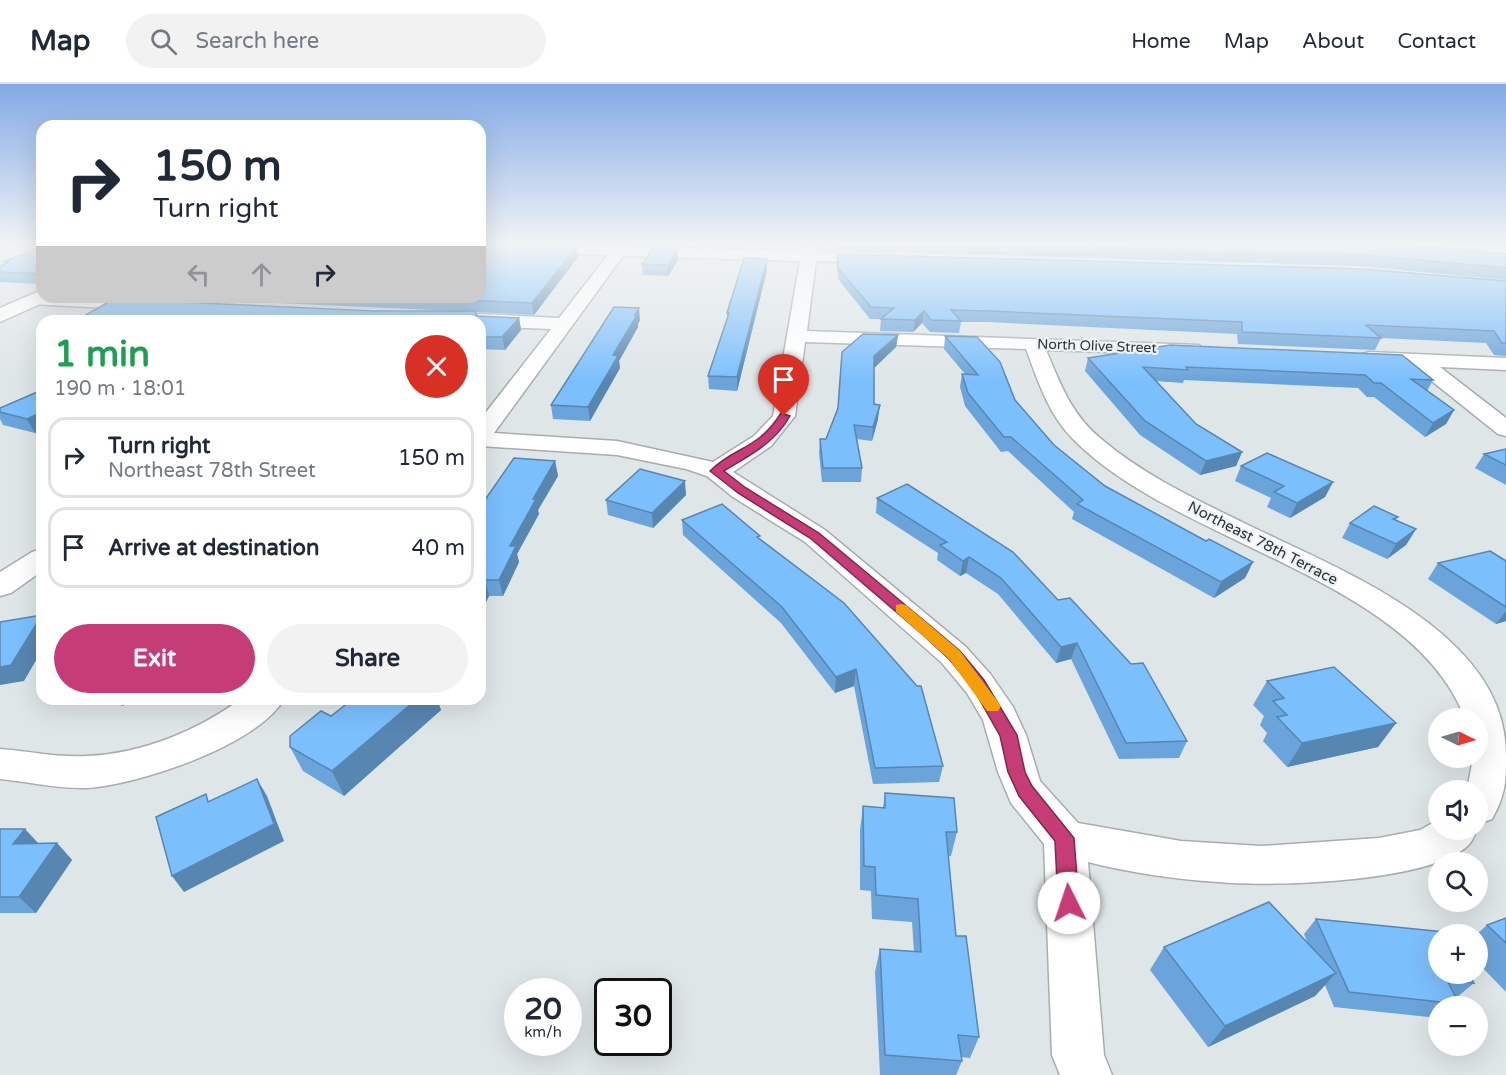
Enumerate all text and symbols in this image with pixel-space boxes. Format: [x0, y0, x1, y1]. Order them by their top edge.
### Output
search box [126, 14, 546, 68]
text: Map [30, 24, 90, 58]
icon: search [147, 25, 180, 58]
text: Search here [195, 28, 319, 54]
text: Home [1131, 29, 1191, 54]
text: Map [1224, 29, 1269, 54]
text: About [1302, 29, 1364, 54]
text: Contact [1397, 29, 1476, 54]
text: 150 m [153, 141, 282, 192]
icon: right [54, 144, 132, 222]
text: Turn right [153, 192, 279, 225]
icon: left [182, 258, 215, 291]
icon: ahead [245, 258, 278, 291]
icon: right [308, 258, 341, 291]
text: 1 min [54, 333, 150, 376]
button: close [405, 335, 468, 398]
street label: North Olive Street [1037, 335, 1158, 357]
pin [758, 354, 809, 416]
icon: arrive [767, 363, 800, 396]
text: 190 m · 18:01 [54, 377, 186, 401]
text: Turn right [108, 433, 210, 459]
icon: right [57, 441, 90, 474]
text: 150 m [398, 445, 465, 471]
text: Northeast 78th Street [108, 459, 316, 483]
street label: Northeast 78th Terrace [1185, 497, 1341, 589]
icon: arrive [57, 531, 90, 564]
text: Arrive at destination [108, 535, 319, 561]
text: 40 m [411, 535, 465, 561]
button: Exit [54, 624, 255, 693]
button: Share [267, 624, 468, 693]
north arrow [1428, 708, 1488, 768]
map controls [1428, 708, 1488, 1056]
button: sound [1428, 780, 1488, 840]
button: search [1428, 852, 1488, 912]
position arrow [1037, 871, 1101, 935]
button: + [1428, 924, 1488, 984]
speed limit sign: 30 [594, 978, 672, 1056]
text: 20 [524, 991, 562, 1028]
button: − [1428, 996, 1488, 1056]
text: km/h [524, 1023, 562, 1041]

